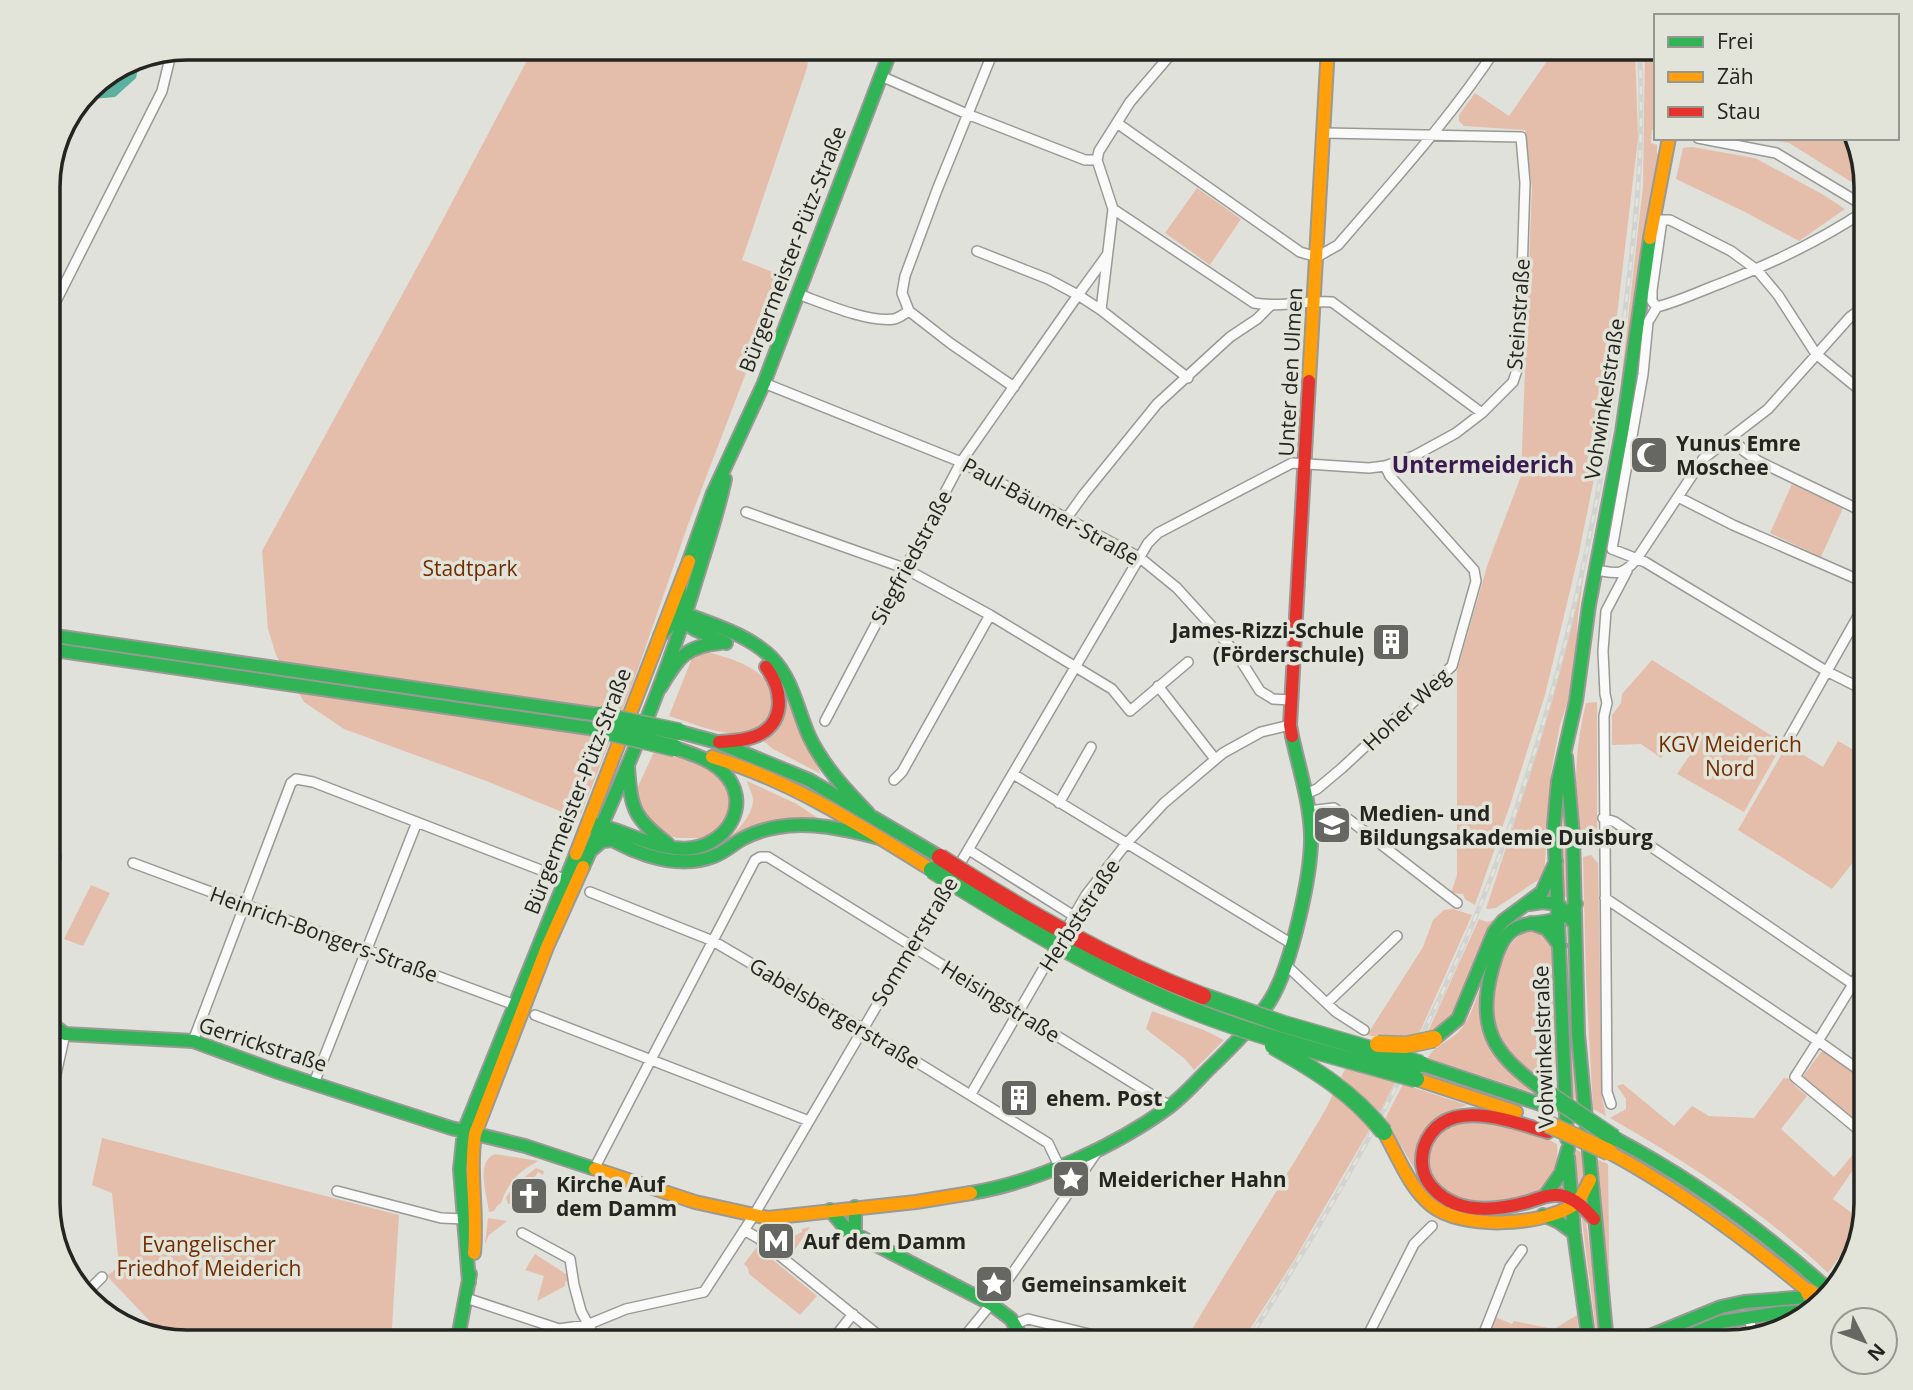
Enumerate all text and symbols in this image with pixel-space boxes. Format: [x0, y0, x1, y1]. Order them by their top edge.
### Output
legend [1654, 14, 1899, 140]
text: Frei [1717, 27, 1754, 55]
text: Zäh [1717, 62, 1754, 90]
text: Stau [1717, 97, 1761, 125]
street label: Bürgermeister-Pütz-Straße [732, 122, 852, 376]
street label: Steinstraße [1500, 257, 1536, 371]
street label: Unter den Ulmen [1272, 287, 1308, 457]
street label: Vohwinkelstraße [1577, 316, 1631, 482]
place label: Yunus Emre Moschee [1676, 429, 1801, 481]
mosque icon: Yunus Emre Moschee [1628, 434, 1670, 476]
district label: Untermeiderich [1392, 448, 1574, 480]
street label: Paul-Bäumer-Straße [958, 451, 1144, 571]
street label: Siegfriedstraße [864, 485, 958, 629]
park label: Stadtpark [422, 554, 518, 582]
place label: James-Rizzi-Schule (Förderschule) [1169, 616, 1364, 668]
building icon: James-Rizzi-Schule (Förderschule) [1370, 621, 1412, 663]
street label: Hoher Weg [1356, 661, 1456, 757]
street label: Bürgermeister-Pütz-Straße [517, 664, 637, 918]
park label: KGV Meiderich Nord [1658, 730, 1802, 782]
place label: Medien- und Bildungsakademie Duisburg [1359, 799, 1653, 851]
school or university icon: Medien- und Bildungsakademie Duisburg [1311, 804, 1353, 846]
street label: Herbststraße [1032, 853, 1126, 977]
street label: Sommerstraße [864, 871, 964, 1011]
street label: Heinrich-Bongers-Straße [206, 880, 442, 988]
street label: Gabelsbergerstraße [744, 951, 926, 1075]
street label: Heisingstraße [936, 953, 1066, 1049]
street label: Vohwinkelstraße [1526, 965, 1560, 1129]
street label: Gerrickstraße [195, 1010, 331, 1078]
building icon: ehem. Post [998, 1077, 1040, 1119]
place label: ehem. Post [1046, 1084, 1162, 1112]
place icon: Meidericher Hahn [1050, 1158, 1092, 1200]
place label: Meidericher Hahn [1098, 1165, 1287, 1193]
place label: Kirche Auf dem Damm [556, 1170, 677, 1222]
church icon: Kirche Auf dem Damm [508, 1175, 550, 1217]
metro station icon: Auf dem Damm [755, 1220, 797, 1262]
place label: Auf dem Damm [803, 1227, 966, 1255]
park label: Evangelischer Friedhof Meiderich [117, 1230, 301, 1282]
place icon: Gemeinsamkeit [973, 1263, 1015, 1305]
place label: Gemeinsamkeit [1021, 1270, 1187, 1298]
north arrow [1829, 1306, 1899, 1376]
text: N [1862, 1338, 1891, 1367]

